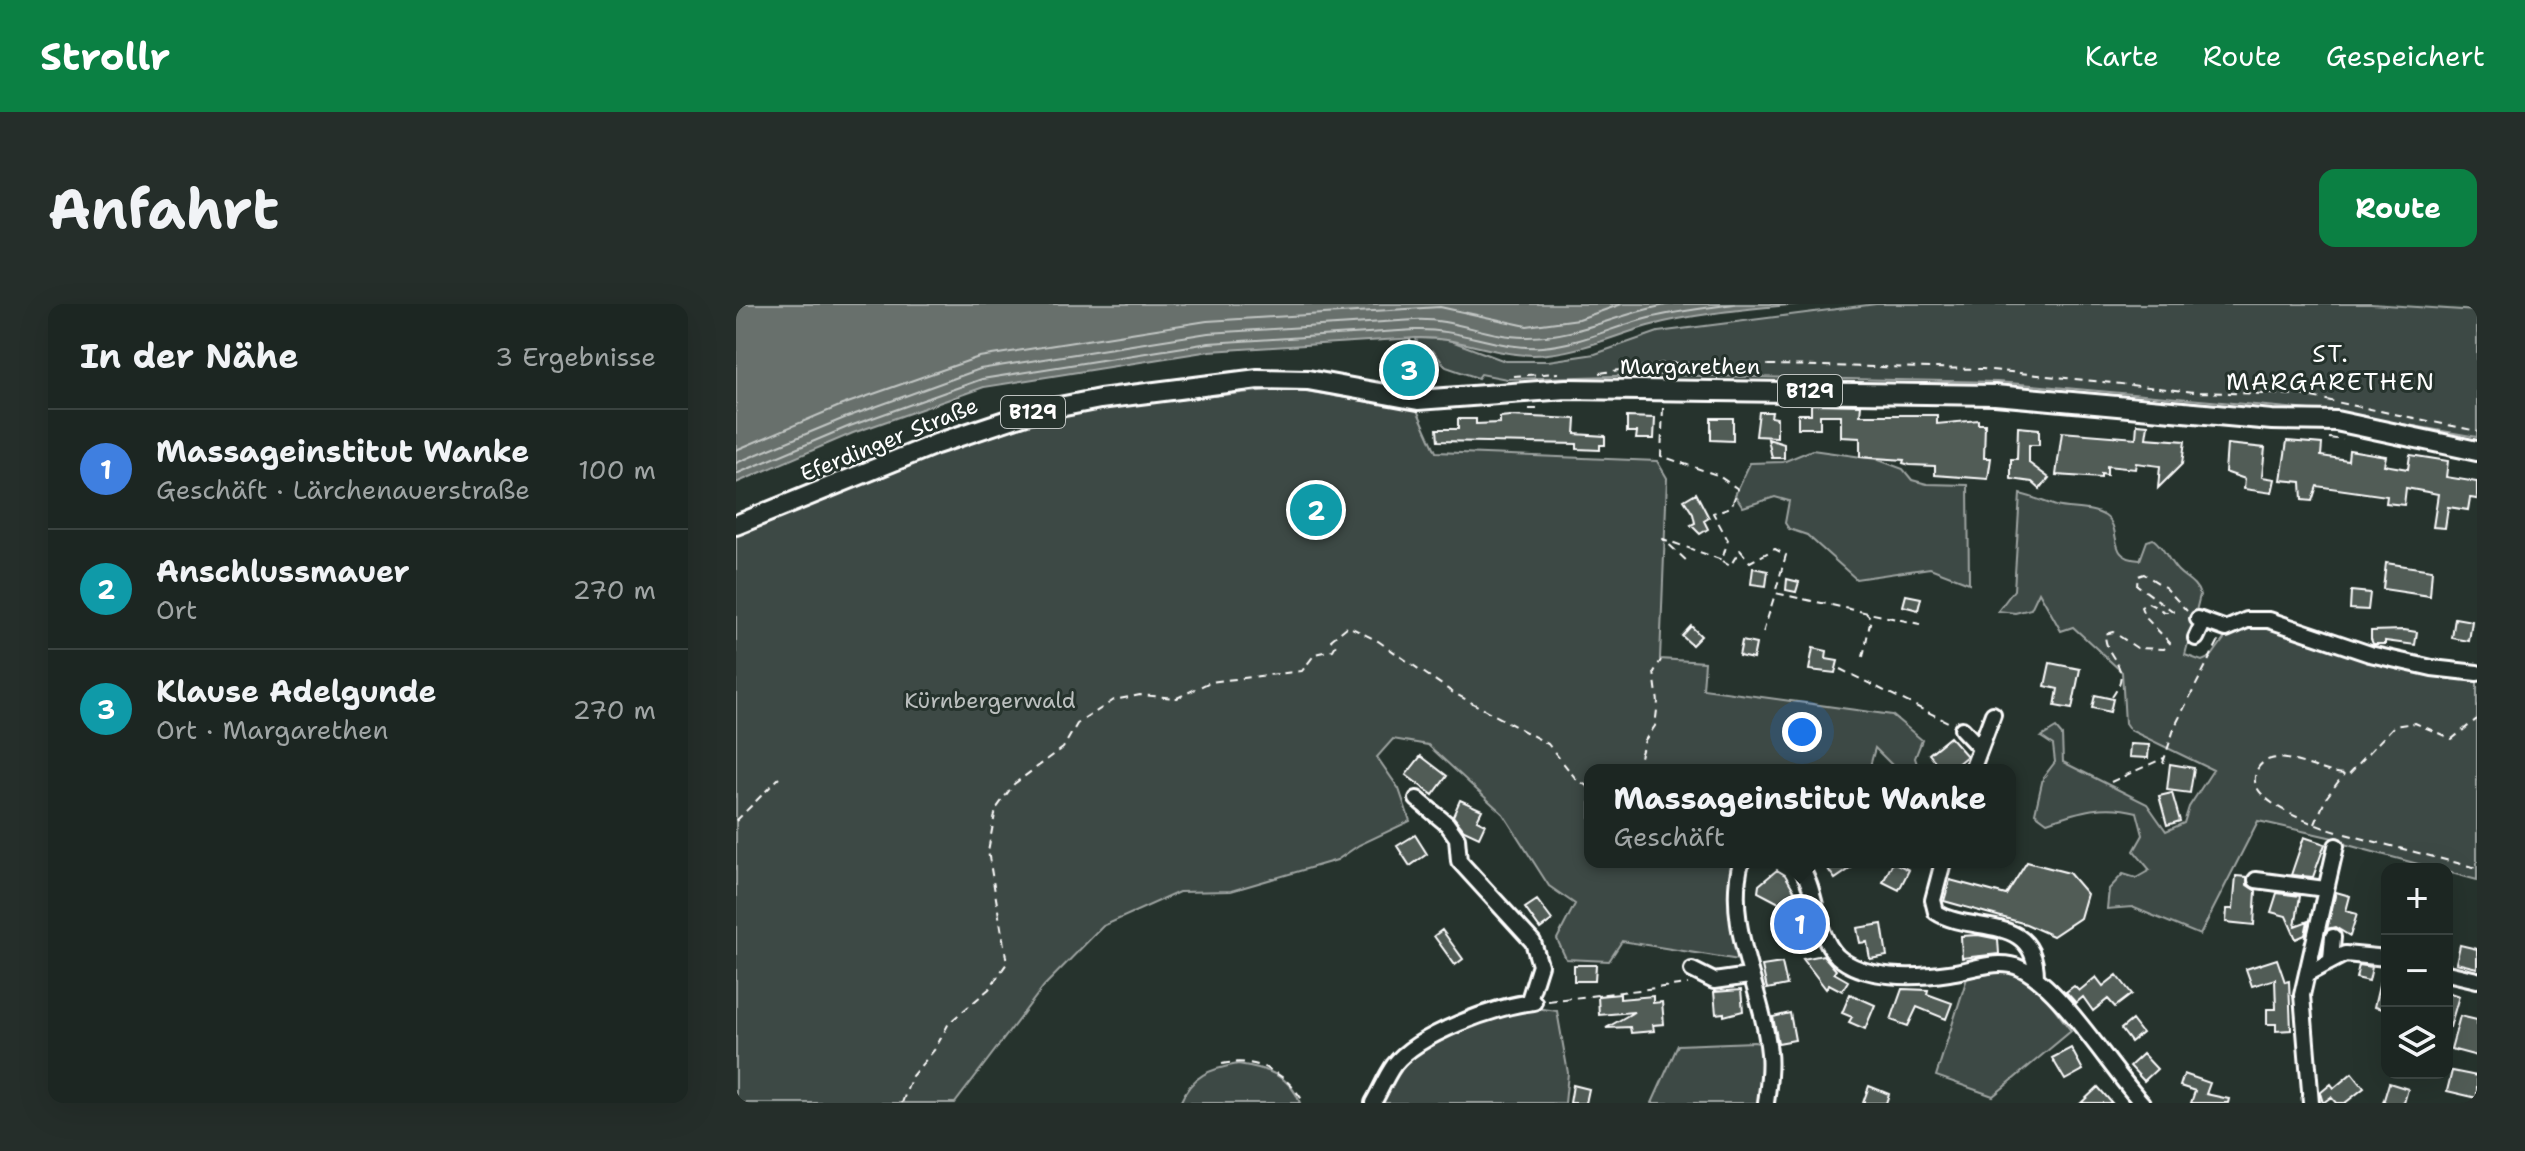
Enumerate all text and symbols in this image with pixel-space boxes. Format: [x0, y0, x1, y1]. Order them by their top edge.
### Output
text: Strollr [40, 31, 170, 82]
text: Karte [2085, 37, 2159, 75]
text: Route [2203, 37, 2282, 75]
text: Gespeichert [2326, 37, 2485, 75]
button: Route [2319, 169, 2477, 247]
text: Anfahrt [48, 171, 279, 246]
text: In der Nähe [80, 333, 299, 379]
district label: ST. MARGARETHEN [2226, 338, 2436, 398]
text: 3 Ergebnisse [495, 339, 656, 374]
pin: 3 [1383, 340, 1435, 400]
street label: Margarethen [1620, 352, 1760, 381]
road number: B129 [1778, 375, 1842, 407]
street label: Eferdinger Straße [796, 391, 982, 488]
road number: B129 [1001, 396, 1065, 428]
text: Massageinstitut Wanke [156, 431, 529, 472]
text: 1 [100, 452, 112, 487]
text: 100 m [578, 452, 656, 487]
text: Geschäft · Lärchenauerstraße [156, 472, 530, 507]
pin: 2 [1290, 480, 1342, 540]
text: Anschlussmauer [156, 551, 410, 592]
text: 2 [97, 572, 115, 607]
text: 270 m [573, 572, 656, 607]
text: Ort [156, 592, 197, 627]
text: Klause Adelgunde [156, 671, 437, 712]
park label: Kürnbergerwald [904, 686, 1076, 715]
text: 3 [97, 692, 115, 727]
text: 270 m [573, 692, 656, 727]
text: Ort · Margarethen [156, 712, 388, 747]
your location [1782, 712, 1822, 752]
popup [1584, 764, 2016, 868]
text: Massageinstitut Wanke [1613, 778, 1987, 819]
text: Geschäft [1613, 819, 1725, 854]
map controls [2381, 863, 2453, 1079]
button: + [2381, 863, 2453, 935]
pin: 1 [1774, 894, 1826, 954]
button: − [2381, 935, 2453, 1007]
button: layers [2381, 1007, 2453, 1079]

